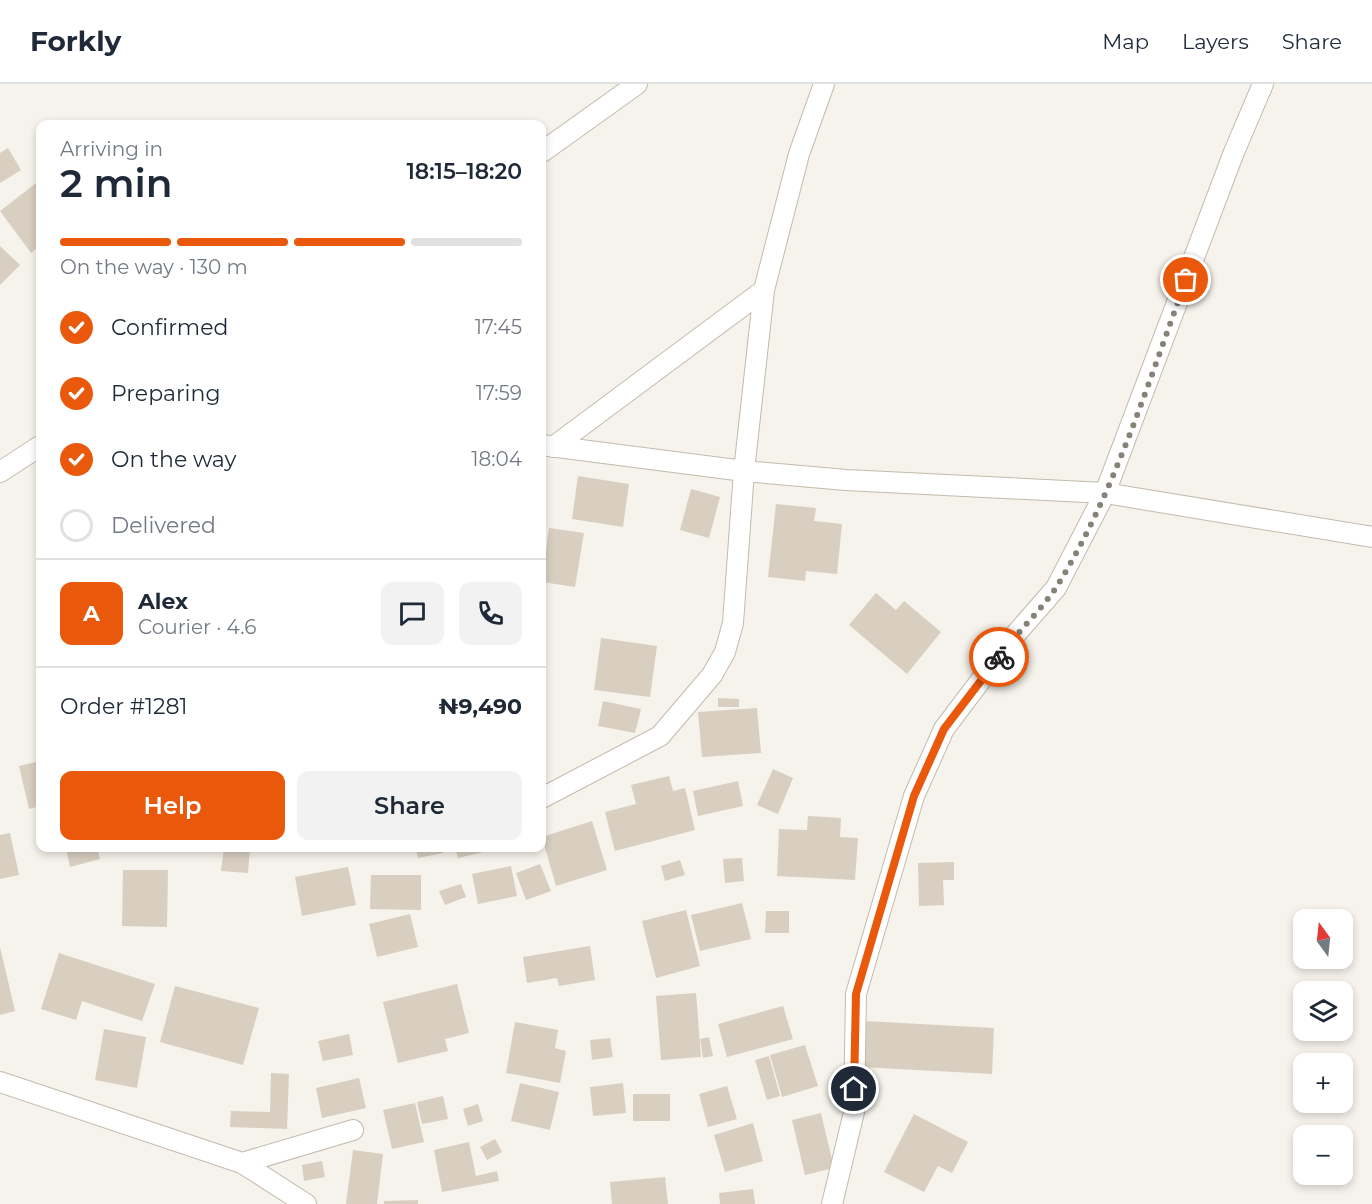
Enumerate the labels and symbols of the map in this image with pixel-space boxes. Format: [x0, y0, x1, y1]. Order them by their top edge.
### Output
pin [1160, 254, 1211, 305]
courier [969, 627, 1029, 687]
north arrow [1293, 909, 1353, 969]
pin [828, 1063, 879, 1114]

